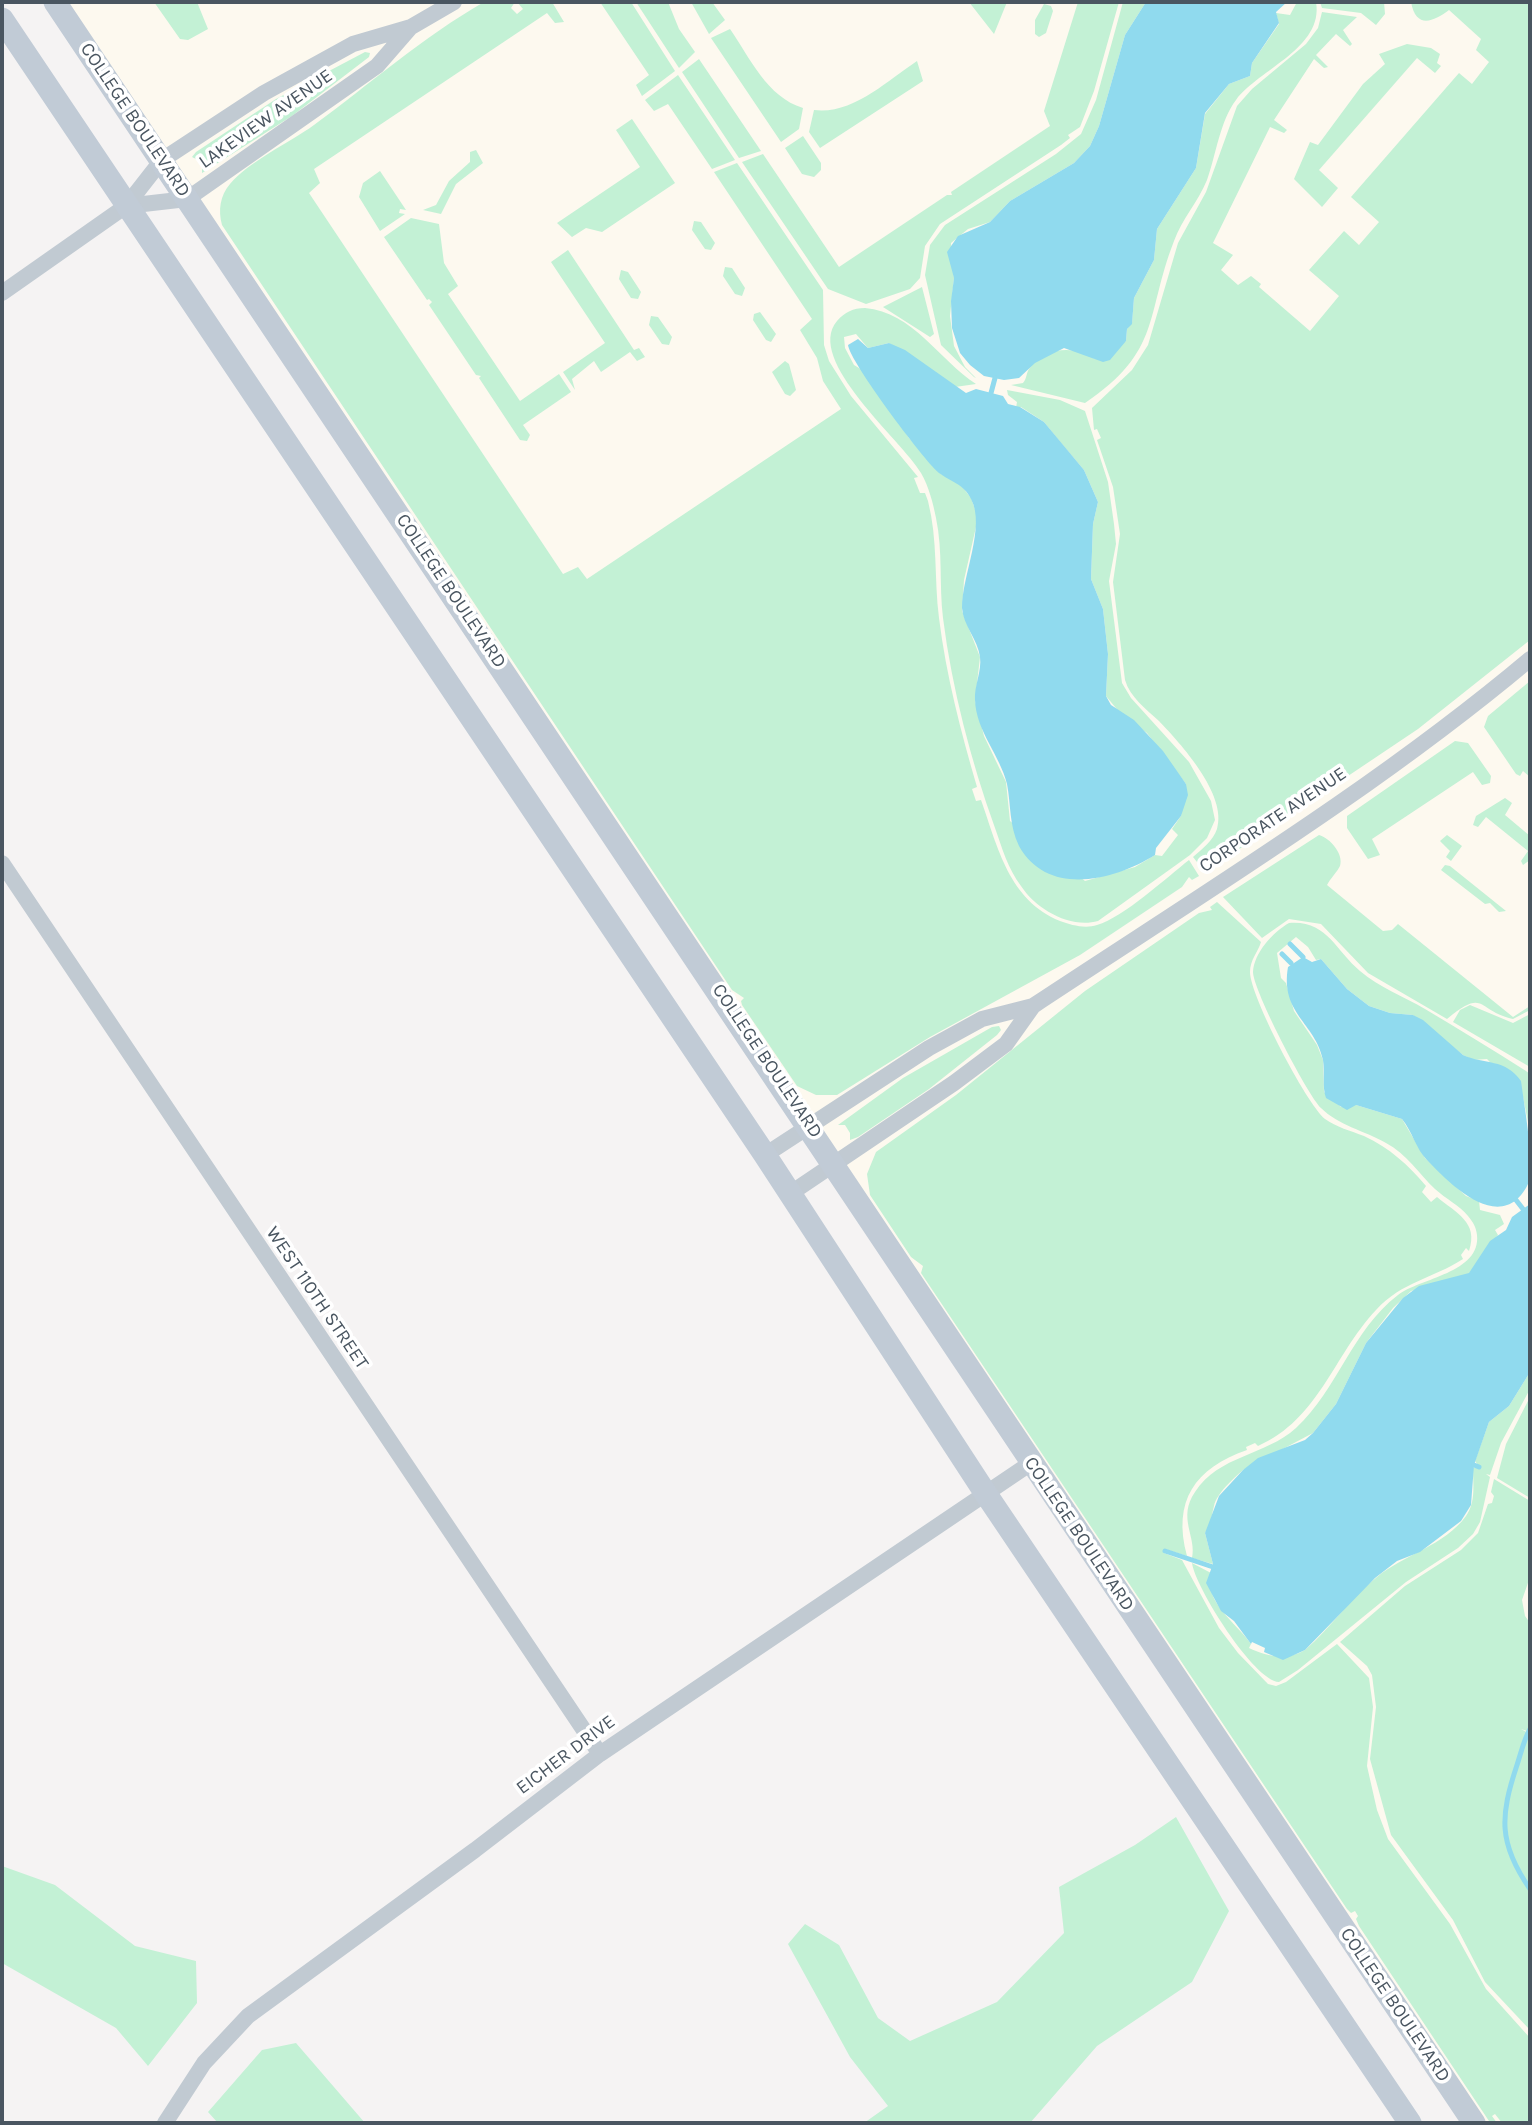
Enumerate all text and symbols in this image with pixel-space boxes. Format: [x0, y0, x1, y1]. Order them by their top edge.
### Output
street label: COLLEGE BOULEVARD [75, 39, 195, 201]
street label: LAKEVIEW AVENUE [195, 64, 337, 174]
street label: COLLEGE BOULEVARD [391, 510, 511, 672]
street label: CORPORATE AVENUE [1195, 762, 1351, 878]
street label: COLLEGE BOULEVARD [707, 980, 827, 1142]
street label: WEST 110TH STREET [261, 1222, 373, 1374]
street label: COLLEGE BOULEVARD [1019, 1453, 1139, 1615]
street label: EICHER DRIVE [512, 1710, 620, 1800]
street label: COLLEGE BOULEVARD [1335, 1924, 1455, 2086]

